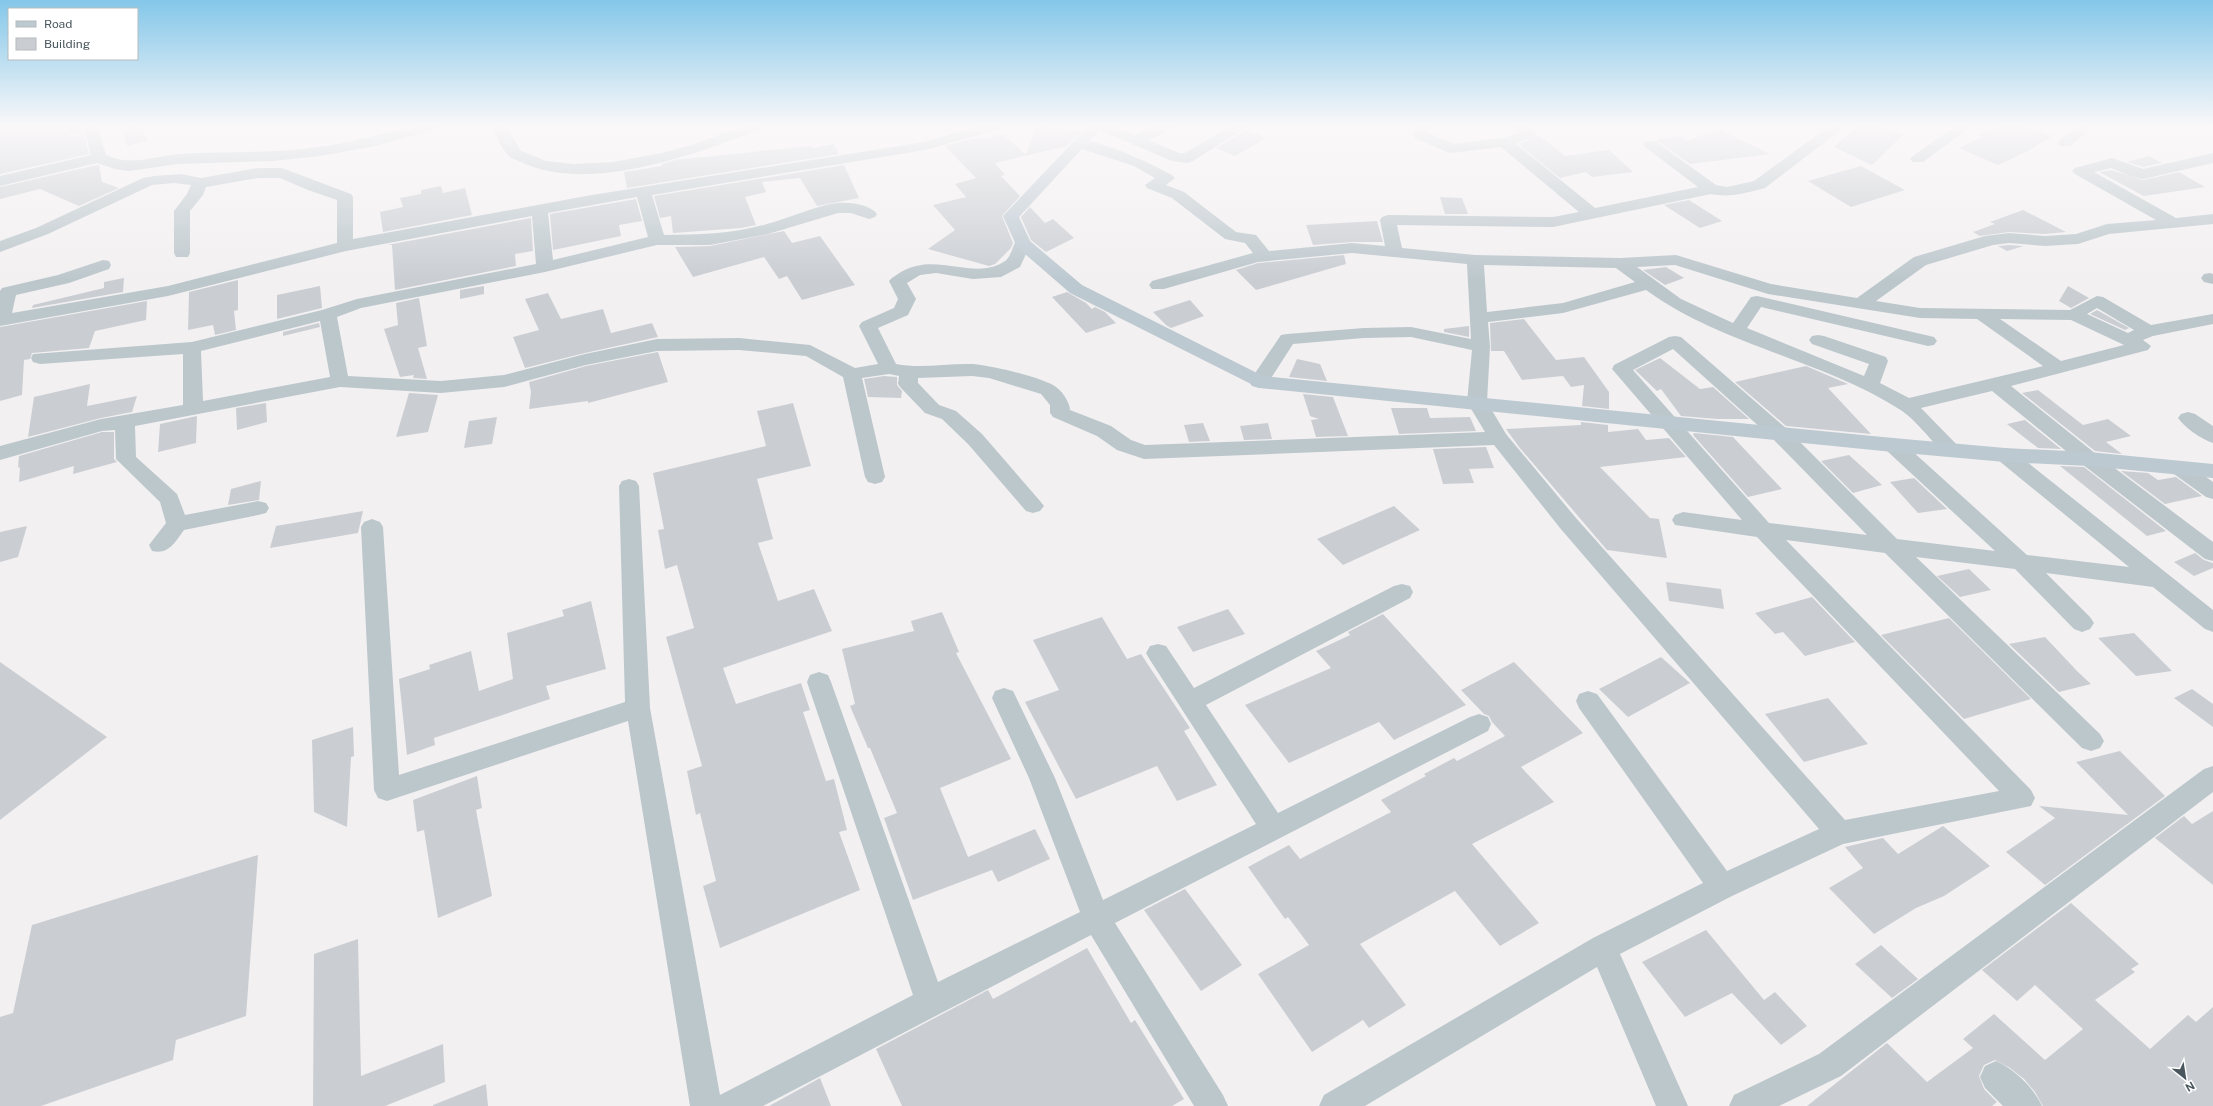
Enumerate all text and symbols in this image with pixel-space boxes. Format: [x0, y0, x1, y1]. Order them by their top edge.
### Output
legend [8, 8, 138, 60]
text: Road [44, 17, 72, 31]
text: Building [44, 37, 90, 51]
north arrow [2165, 1058, 2205, 1098]
text: N [2183, 1079, 2197, 1094]

